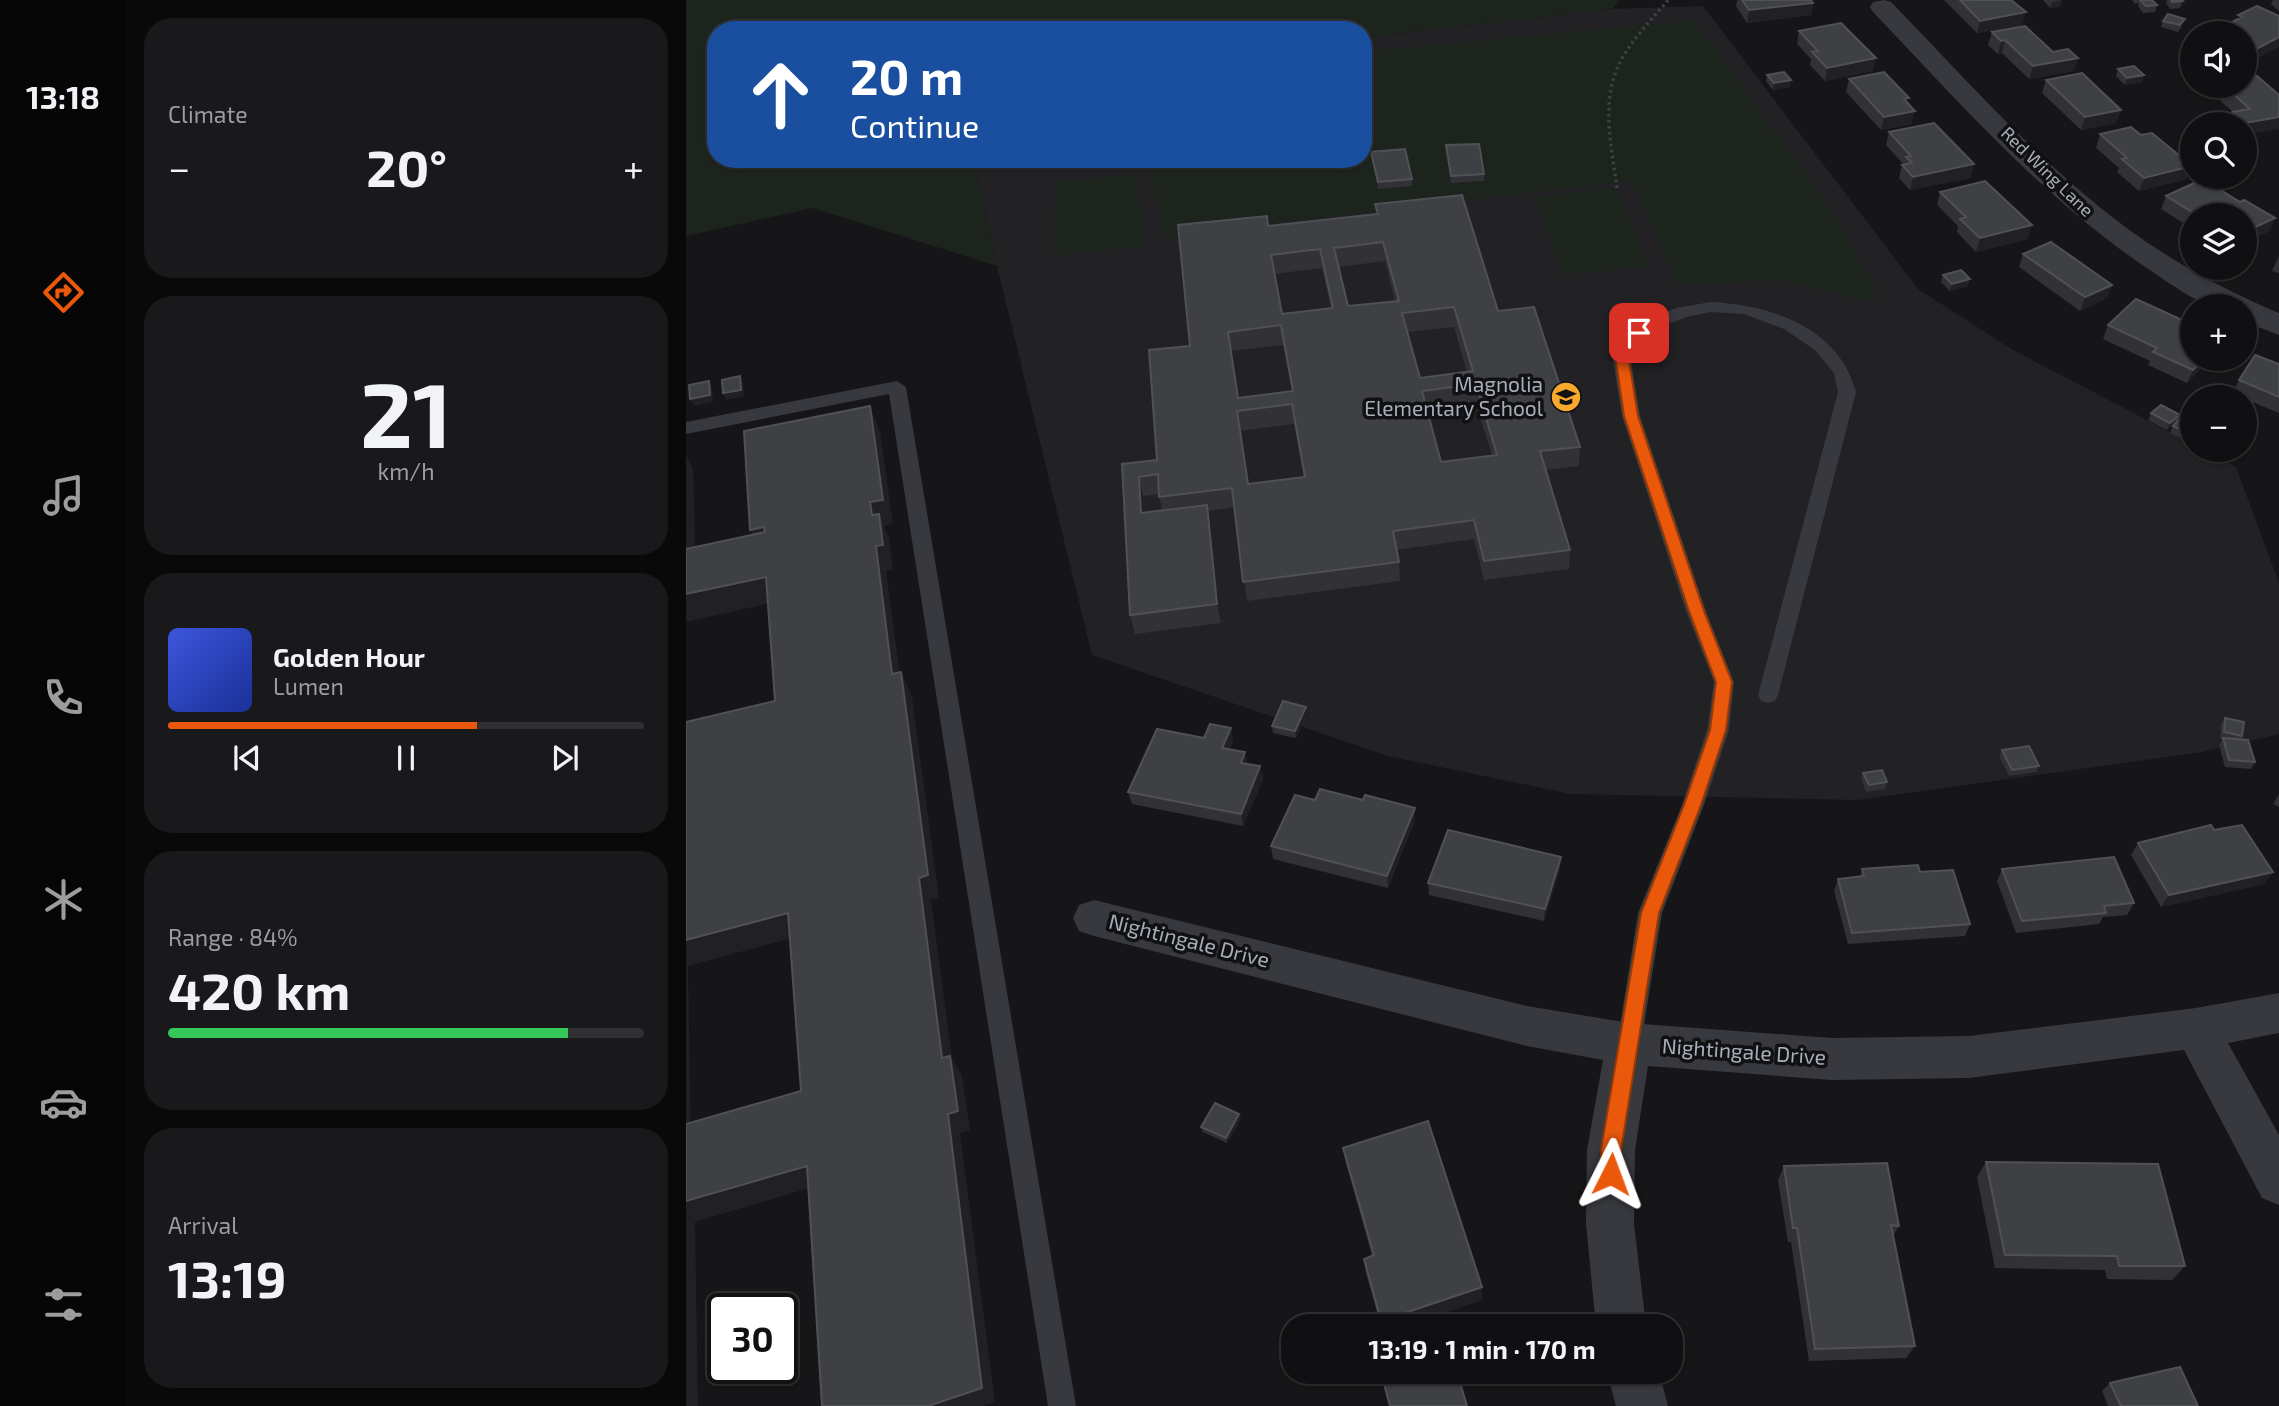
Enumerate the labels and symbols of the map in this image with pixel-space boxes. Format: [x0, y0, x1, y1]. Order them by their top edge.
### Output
street label: Red Wing Lane [1997, 122, 2099, 221]
pin [1609, 303, 1669, 363]
place label: Magnolia Elementary School [1364, 371, 1544, 420]
school or university icon: Magnolia Elementary School [1549, 380, 1583, 414]
street label: Nightingale Drive [1107, 908, 1272, 972]
street label: Nightingale Drive [1661, 1032, 1827, 1069]
position arrow [1574, 1137, 1648, 1211]
speed limit sign: 30 [707, 1293, 798, 1384]

